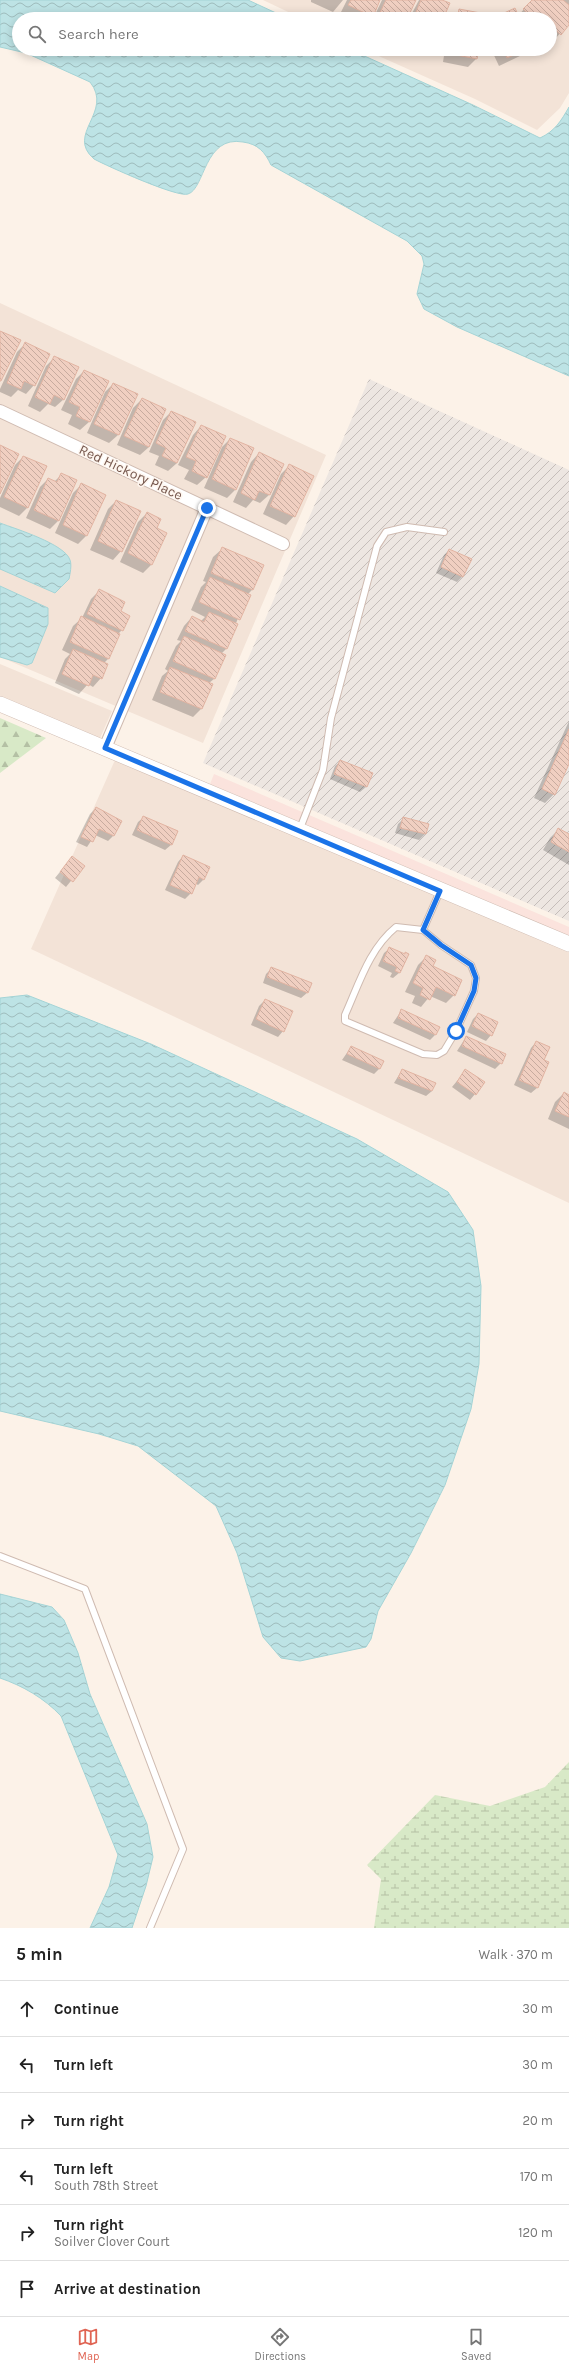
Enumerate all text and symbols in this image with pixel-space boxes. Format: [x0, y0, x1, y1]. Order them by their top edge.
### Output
search box [12, 12, 557, 56]
icon: search [26, 23, 48, 45]
text: Search here [58, 25, 139, 43]
street label: Red Hickory Place [76, 441, 185, 504]
route end [198, 499, 216, 517]
route start [447, 1022, 465, 1040]
text: 5 min [16, 1944, 63, 1964]
text: Walk · 370 m [478, 1947, 553, 1962]
icon: ahead [16, 1998, 38, 2020]
text: Continue [54, 2000, 119, 2018]
text: 30 m [522, 2001, 553, 2016]
icon: left [16, 2054, 38, 2076]
text: Turn left [54, 2056, 113, 2074]
text: 30 m [522, 2057, 553, 2072]
icon: right [16, 2110, 38, 2132]
text: Turn right [54, 2112, 124, 2130]
text: 20 m [523, 2113, 553, 2128]
text: Turn left [54, 2160, 113, 2178]
icon: left [16, 2166, 38, 2188]
text: 170 m [520, 2169, 553, 2184]
text: South 78th Street [54, 2178, 158, 2193]
text: Turn right [54, 2216, 124, 2234]
icon: right [16, 2222, 38, 2244]
text: 120 m [518, 2225, 553, 2240]
text: Soilver Clover Court [54, 2234, 170, 2249]
icon: arrive [16, 2278, 38, 2300]
text: Arrive at destination [54, 2280, 201, 2298]
tab: Map [77, 2326, 99, 2363]
tab: Directions [254, 2326, 306, 2363]
tab: Saved [461, 2326, 492, 2363]

